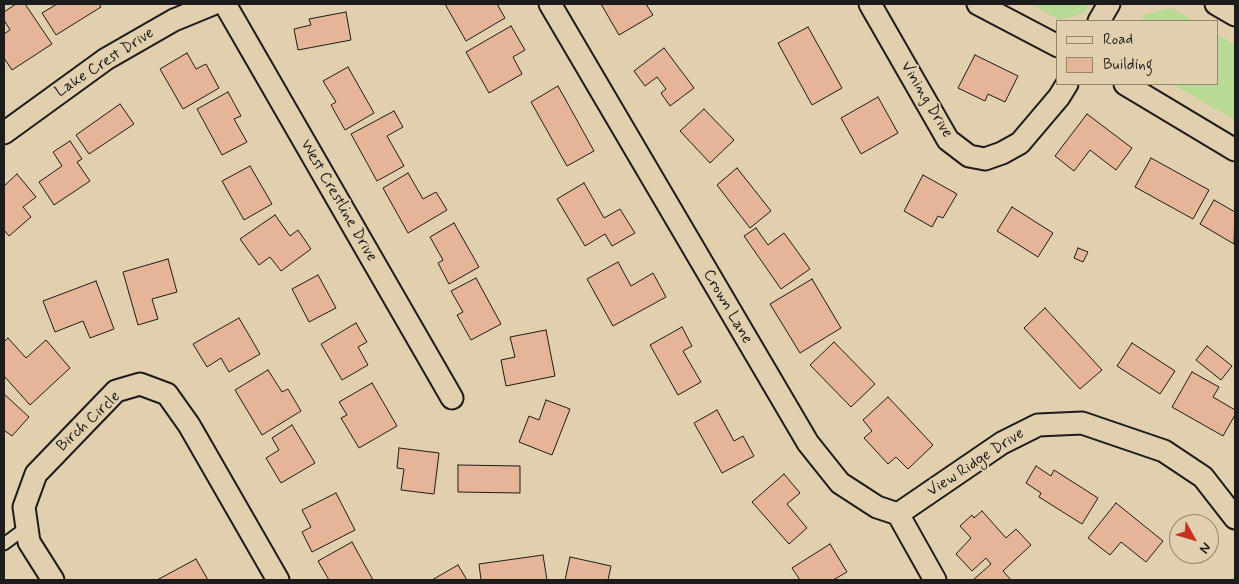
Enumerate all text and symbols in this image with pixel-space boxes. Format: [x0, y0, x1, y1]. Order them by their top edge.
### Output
legend [1056, 20, 1219, 85]
street label: Lake Crest Drive [52, 24, 158, 102]
text: Road [1103, 30, 1133, 50]
text: Building [1103, 55, 1153, 75]
street label: Vining Drive [896, 58, 956, 142]
street label: West Crestline Drive [295, 137, 381, 265]
street label: Crown Lane [698, 266, 756, 348]
street label: Birch Circle [53, 388, 125, 456]
street label: View Ridge Drive [924, 424, 1028, 502]
north arrow [1169, 514, 1219, 564]
text: N [1195, 539, 1215, 557]

